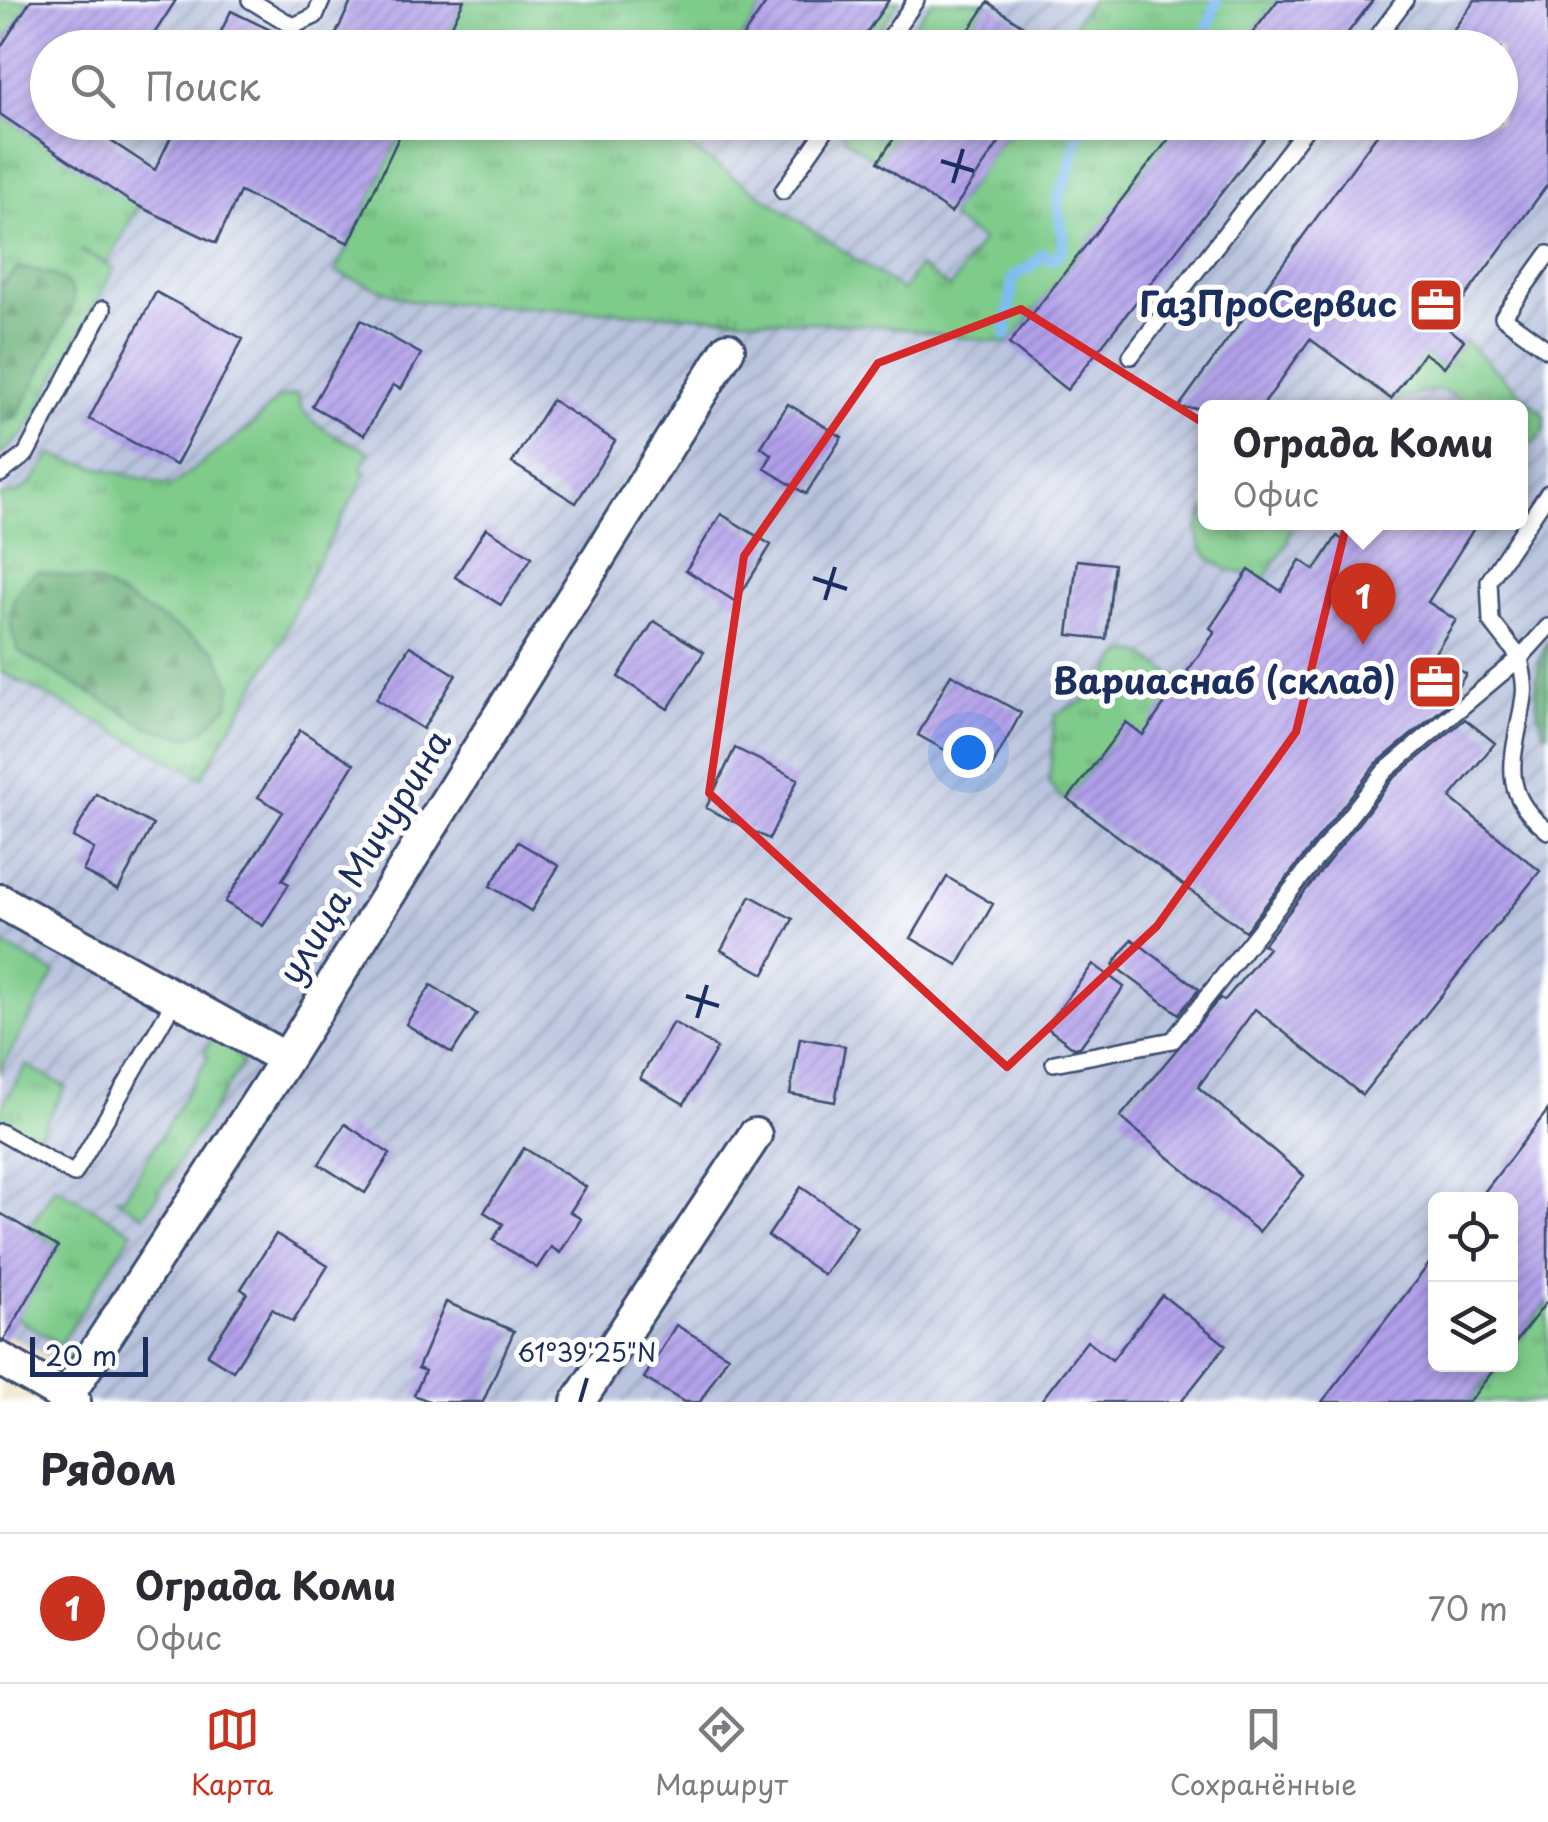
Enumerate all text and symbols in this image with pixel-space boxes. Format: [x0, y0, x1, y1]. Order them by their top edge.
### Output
search box [30, 30, 1518, 140]
text: Поиск [145, 57, 260, 114]
icon: search [65, 58, 120, 113]
office icon: ГазПроСервис [1406, 275, 1466, 335]
place label: ГазПроСервис [1139, 276, 1397, 329]
popup [1198, 400, 1528, 530]
text: Ограда Коми [1232, 413, 1494, 470]
text: Офис [1232, 470, 1319, 518]
pin: 1 [1330, 562, 1396, 645]
office icon: Вариаснаб (склад) [1405, 652, 1465, 712]
place label: Вариаснаб (склад) [1053, 653, 1396, 706]
street label: улица Мичурина [263, 718, 463, 993]
your location [943, 727, 994, 778]
map controls [1428, 1192, 1518, 1372]
button: locate [1428, 1192, 1518, 1282]
button: layers [1428, 1282, 1518, 1372]
scale bar [30, 1332, 148, 1376]
text: 20 m [45, 1333, 117, 1376]
text: 61°39'25"N [518, 1333, 656, 1371]
text: Рядом [40, 1436, 177, 1499]
text: Ограда Коми [135, 1556, 396, 1613]
text: 1 [65, 1584, 80, 1632]
text: 70 m [1428, 1584, 1508, 1632]
text: Офис [135, 1613, 222, 1661]
tab: Карта [191, 1702, 273, 1805]
tab: Маршрут [655, 1702, 788, 1805]
tab: Сохранённые [1170, 1702, 1357, 1805]

